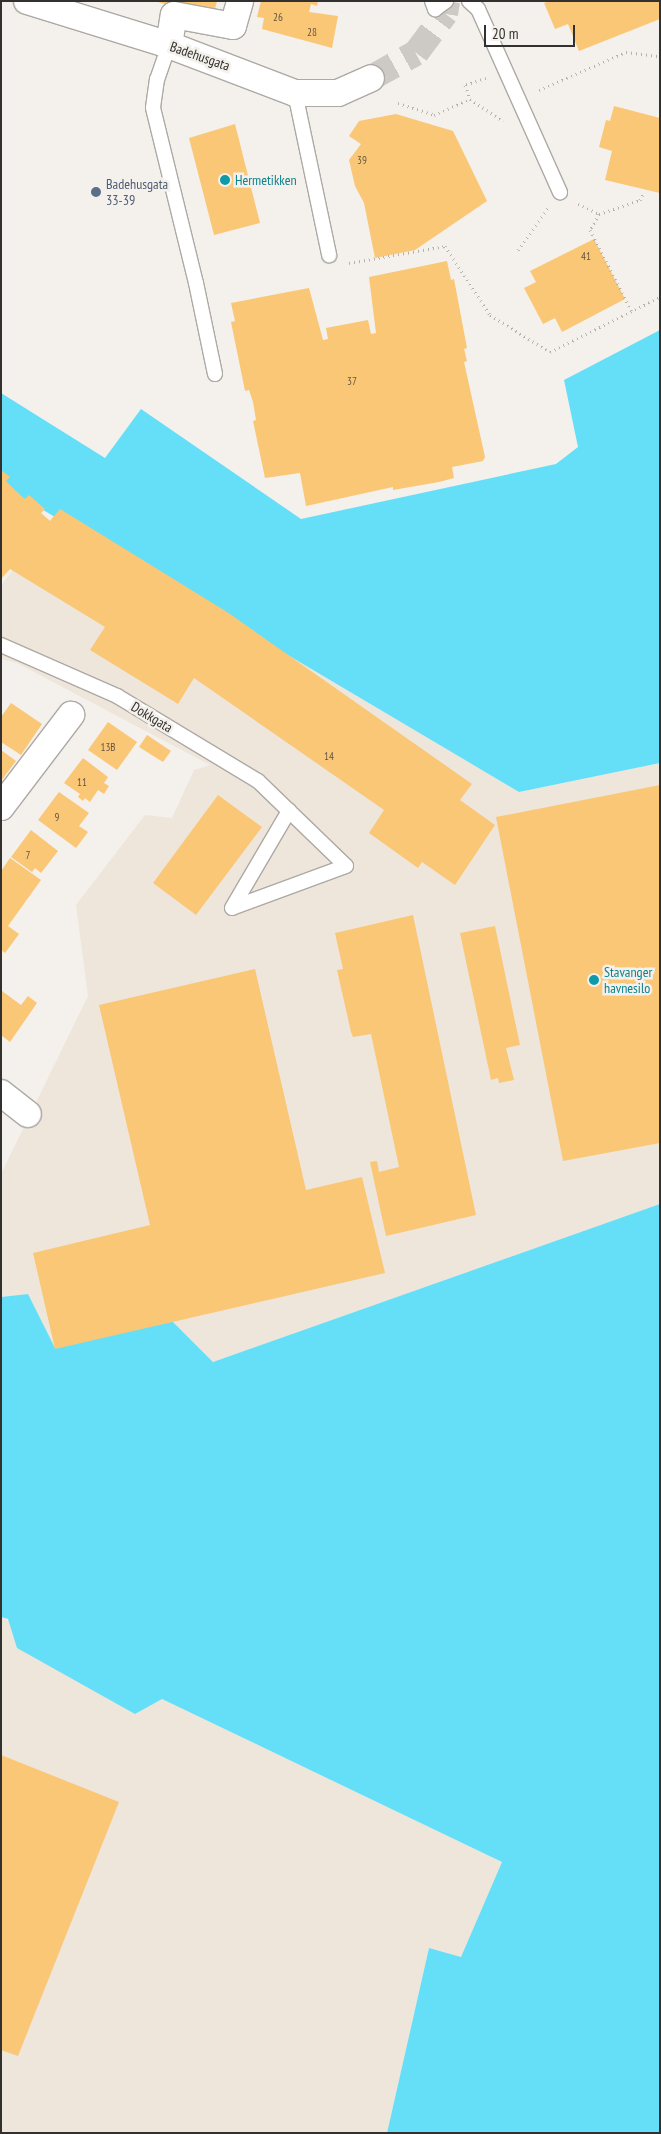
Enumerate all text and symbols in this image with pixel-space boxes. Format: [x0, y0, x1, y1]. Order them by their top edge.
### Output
house number: 26 [273, 10, 283, 24]
scale bar [486, 15, 577, 47]
text: 20 m [492, 24, 518, 43]
house number: 28 [307, 25, 317, 39]
street label: Badehusgata [168, 38, 232, 74]
house number: 39 [357, 153, 367, 167]
place label: Hermetikken [235, 172, 297, 188]
marker: Hermetikken [219, 174, 231, 186]
place label: Badehusgata 33-39 [106, 176, 168, 208]
marker: Badehusgata 33-39 [90, 186, 102, 198]
house number: 41 [581, 249, 591, 263]
house number: 37 [347, 374, 357, 388]
street label: Dokkgata [128, 698, 176, 736]
house number: 13B [100, 740, 116, 754]
house number: 14 [324, 749, 334, 763]
house number: 11 [77, 775, 87, 789]
house number: 9 [55, 810, 59, 824]
house number: 7 [26, 848, 30, 862]
place label: Stavanger havnesilo [604, 964, 652, 996]
marker: Stavanger havnesilo [588, 974, 600, 986]

